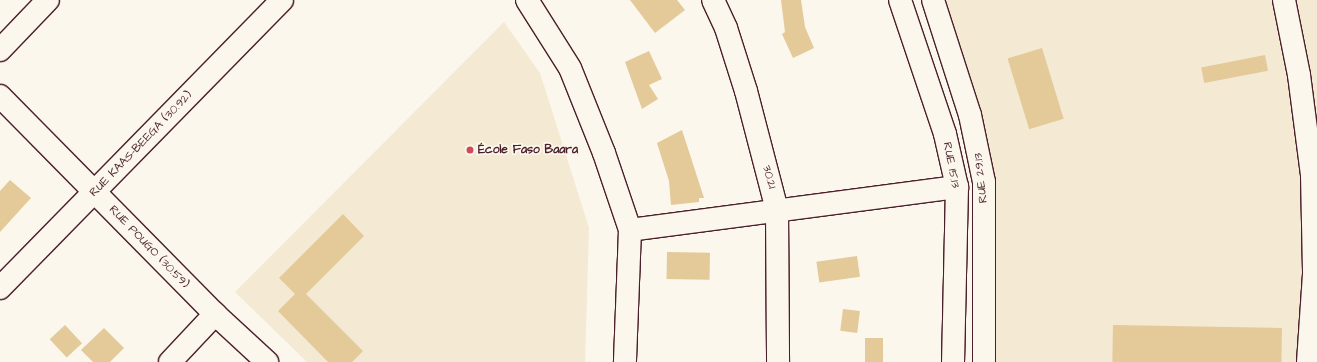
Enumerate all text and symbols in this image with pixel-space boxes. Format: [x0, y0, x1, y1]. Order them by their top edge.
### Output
street label: RUE KAAS-BEEGA (30.92) [87, 88, 195, 200]
street label: RUE 15.13 [939, 141, 963, 189]
place label: École Faso Baara [478, 143, 578, 157]
marker: École Faso Baara [465, 145, 475, 155]
street label: RUE 29.13 [971, 152, 991, 204]
street label: 30.21 [759, 164, 779, 190]
street label: RUE POUGO (30.59) [106, 203, 192, 291]

